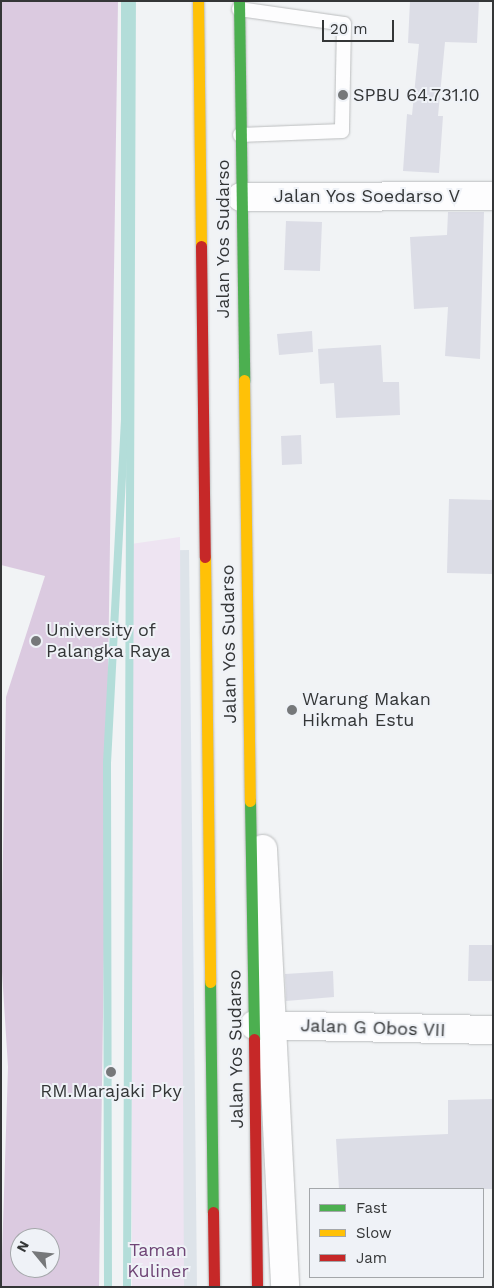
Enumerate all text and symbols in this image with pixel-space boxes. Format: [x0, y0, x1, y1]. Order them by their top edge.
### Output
scale bar [324, 10, 396, 42]
text: 20 m [330, 20, 368, 38]
place label: SPBU 64.731.10 [353, 84, 480, 106]
marker: SPBU 64.731.10 [337, 89, 349, 101]
street label: Jalan Yos Sudarso [212, 159, 234, 319]
street label: Jalan Yos Soedarso V [273, 185, 461, 207]
street label: Jalan Yos Sudarso [217, 564, 241, 724]
place label: University of Palangka Raya [46, 620, 171, 662]
marker: University of Palangka Raya [30, 635, 42, 647]
place label: Warung Makan Hikmah Estu [302, 689, 431, 732]
marker: Warung Makan Hikmah Estu [286, 704, 298, 716]
street label: Jalan Yos Sudarso [224, 969, 248, 1129]
street label: Jalan G Obos VII [300, 1015, 446, 1041]
marker: RM.Marajaki Pky [105, 1066, 117, 1078]
place label: RM.Marajaki Pky [40, 1080, 182, 1102]
legend [309, 1188, 484, 1278]
text: Fast [356, 1199, 387, 1217]
text: Slow [356, 1224, 392, 1242]
north arrow [10, 1228, 60, 1278]
text: N [13, 1238, 32, 1255]
park label: Taman Kuliner [127, 1240, 189, 1282]
text: Jam [356, 1249, 387, 1267]

